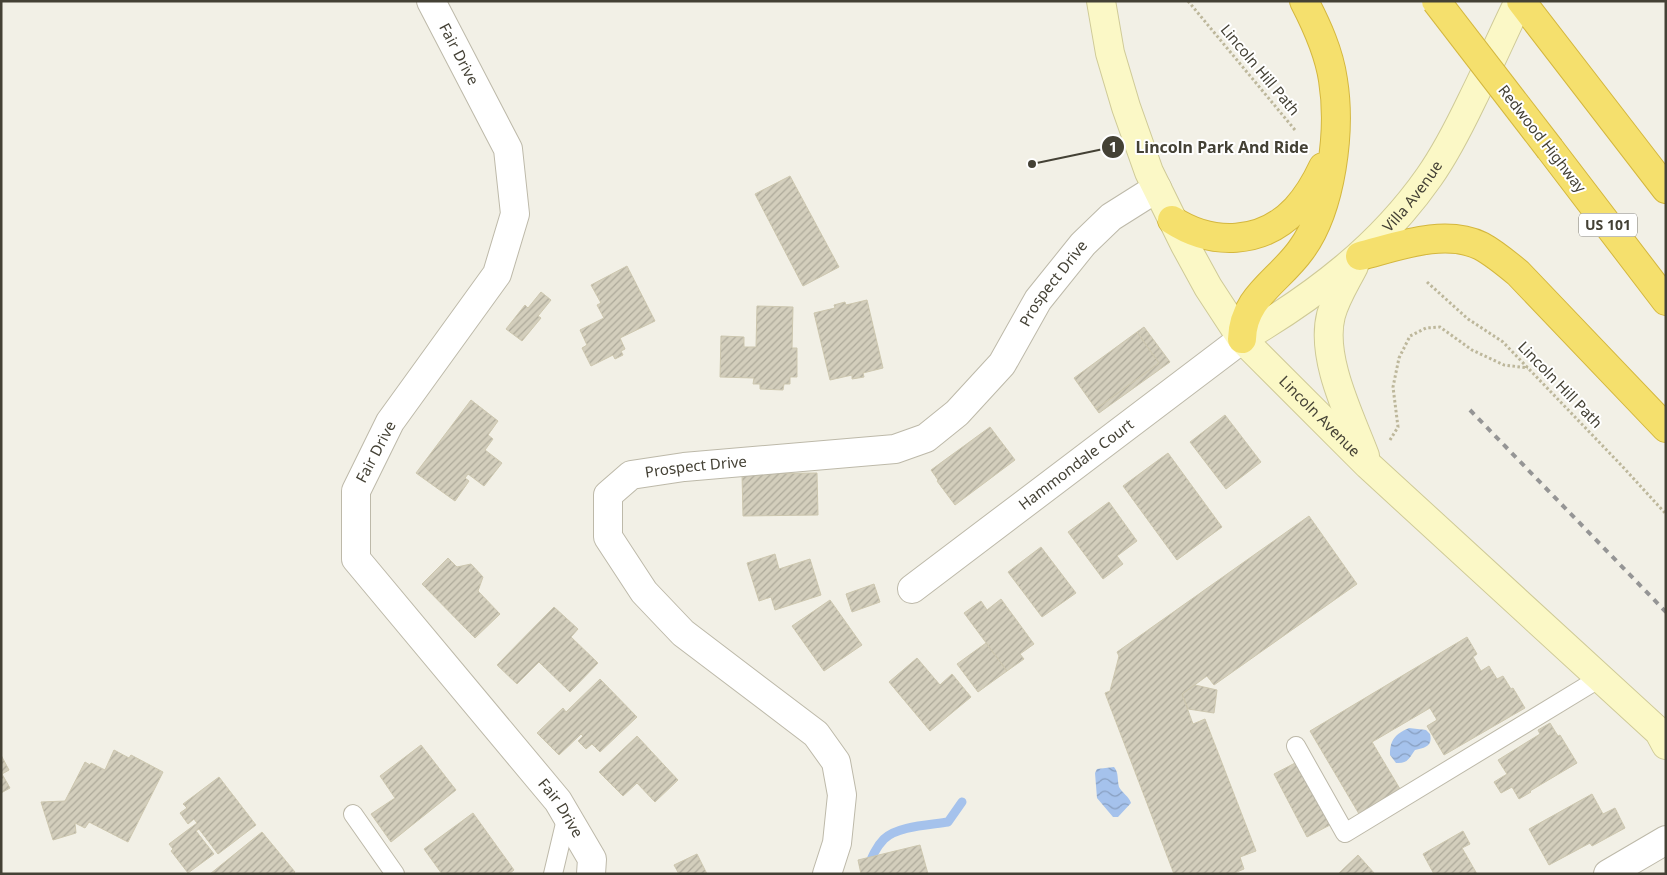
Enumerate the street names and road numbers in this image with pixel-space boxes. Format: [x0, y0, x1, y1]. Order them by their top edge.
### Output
street label: Fair Drive [435, 19, 484, 88]
street label: Lincoln Hill Path [1217, 20, 1305, 119]
street label: Redwood Highway [1494, 80, 1591, 197]
street label: Villa Avenue [1378, 156, 1446, 236]
road number: US 101 [1579, 214, 1637, 236]
street label: Prospect Drive [1014, 236, 1091, 330]
street label: Lincoln Hill Path [1514, 337, 1607, 432]
street label: Lincoln Avenue [1275, 371, 1365, 461]
street label: Hammondale Court [1014, 413, 1138, 514]
street label: Fair Drive [350, 417, 400, 486]
street label: Prospect Drive [643, 451, 748, 482]
street label: Fair Drive [534, 774, 588, 841]

